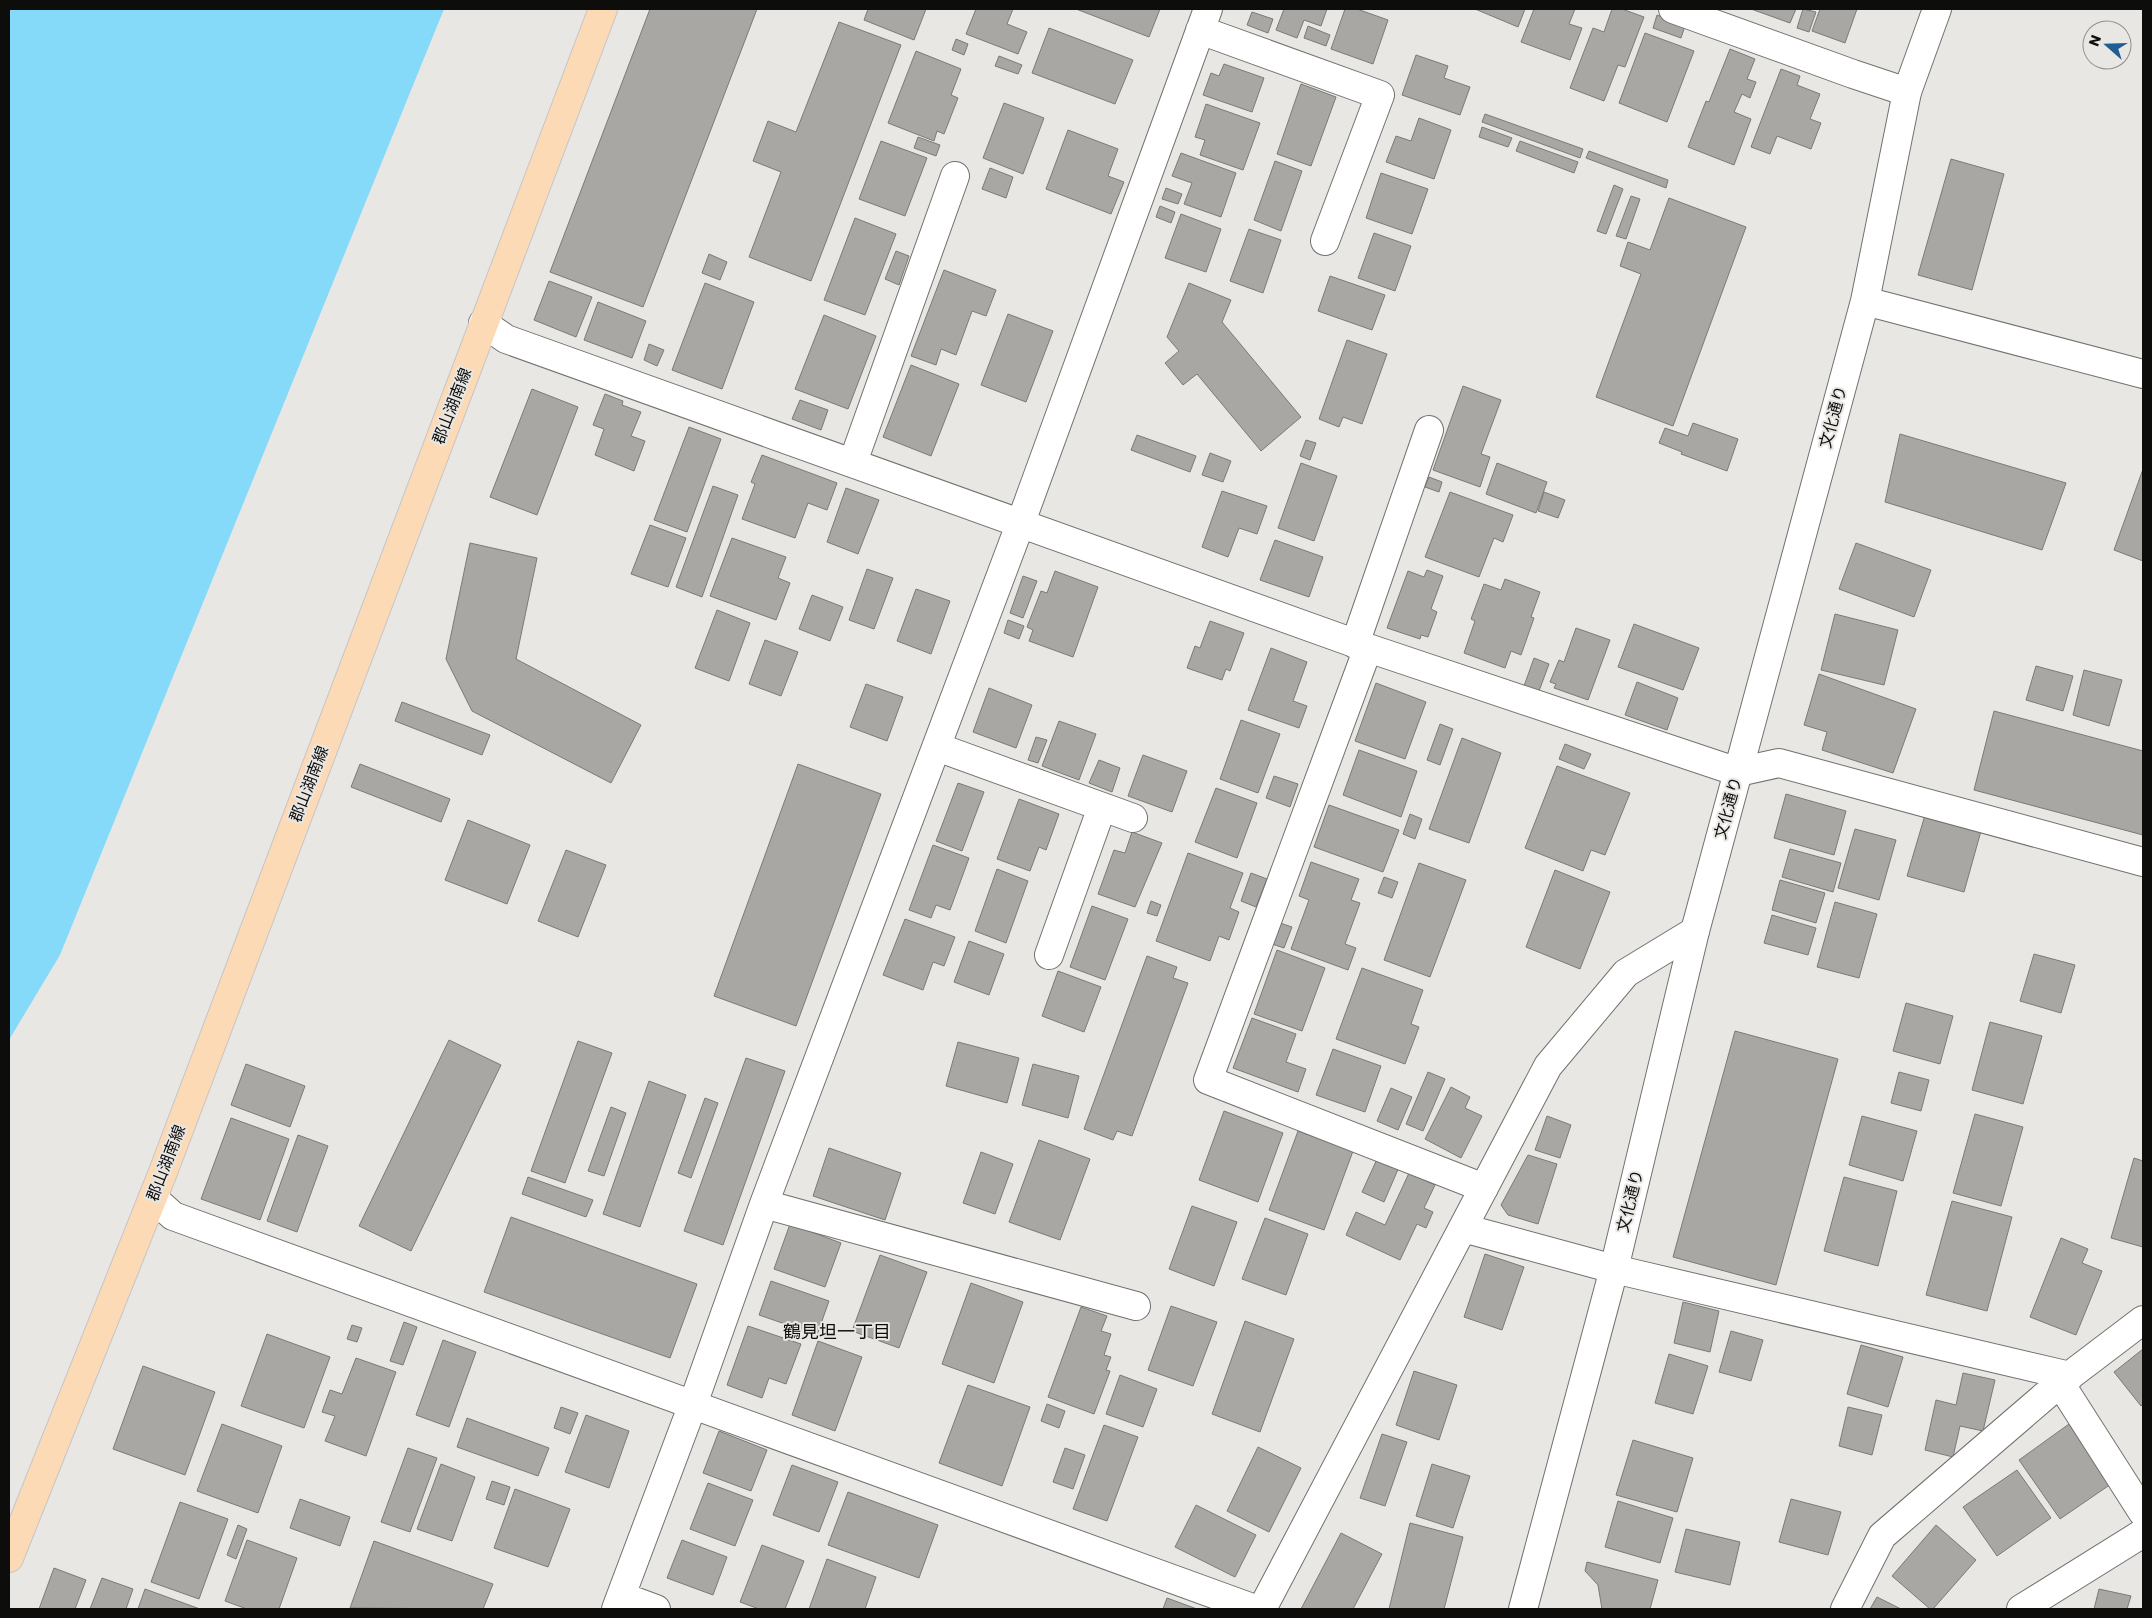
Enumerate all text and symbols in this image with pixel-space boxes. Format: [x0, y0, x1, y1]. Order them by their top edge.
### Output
north arrow [2082, 20, 2132, 70]
text: N [2084, 32, 2106, 49]
street label: 郡山湖南線 [427, 365, 477, 447]
street label: 文化通り [1814, 383, 1852, 451]
street label: 郡山湖南線 [284, 743, 334, 825]
street label: 文化通り [1709, 774, 1747, 842]
street label: 郡山湖南線 [141, 1122, 191, 1204]
street label: 文化通り [1611, 1167, 1649, 1235]
district label: 鶴見坦一丁目 [783, 1319, 891, 1344]

